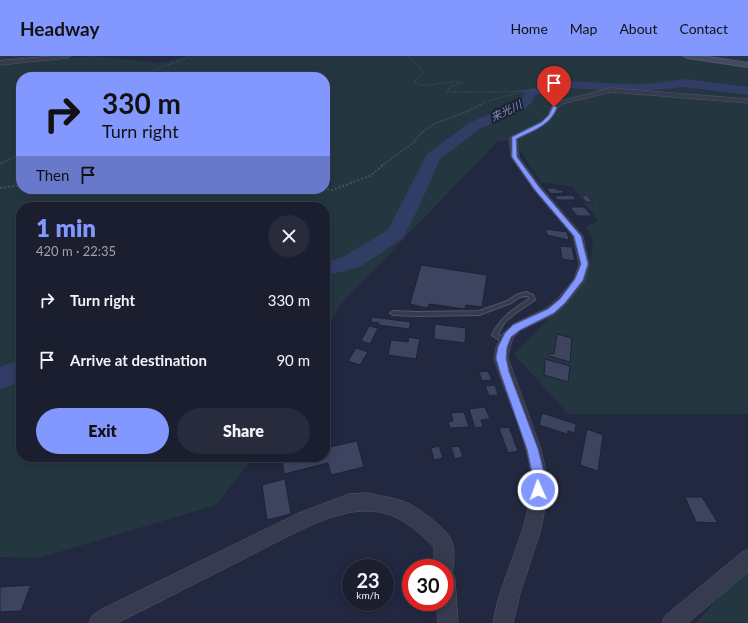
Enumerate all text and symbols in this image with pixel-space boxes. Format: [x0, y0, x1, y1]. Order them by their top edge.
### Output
text: Headway [20, 17, 99, 40]
text: Home [510, 20, 548, 37]
text: Map [570, 20, 597, 37]
text: About [619, 20, 657, 37]
text: Contact [679, 20, 728, 37]
pin [537, 66, 571, 107]
icon: arrive [543, 72, 565, 94]
text: 330 m [102, 86, 181, 120]
icon: right [36, 88, 88, 140]
water label: 来光川 [488, 97, 524, 124]
text: Turn right [102, 120, 179, 142]
icon: arrive [77, 164, 99, 186]
text: Then [36, 166, 69, 184]
text: 1 min [36, 213, 96, 242]
button: close [268, 215, 310, 257]
text: 420 m · 22:35 [36, 243, 116, 259]
icon: right [36, 289, 58, 311]
text: Turn right [70, 291, 135, 309]
text: 330 m [268, 291, 310, 309]
icon: arrive [36, 349, 58, 371]
text: Arrive at destination [70, 351, 207, 369]
text: 90 m [276, 351, 310, 369]
button: Exit [36, 408, 169, 454]
button: Share [177, 408, 310, 454]
position arrow [517, 469, 559, 511]
speed limit sign: 30 [402, 559, 454, 611]
text: 23 [356, 568, 380, 592]
text: km/h [356, 589, 380, 601]

